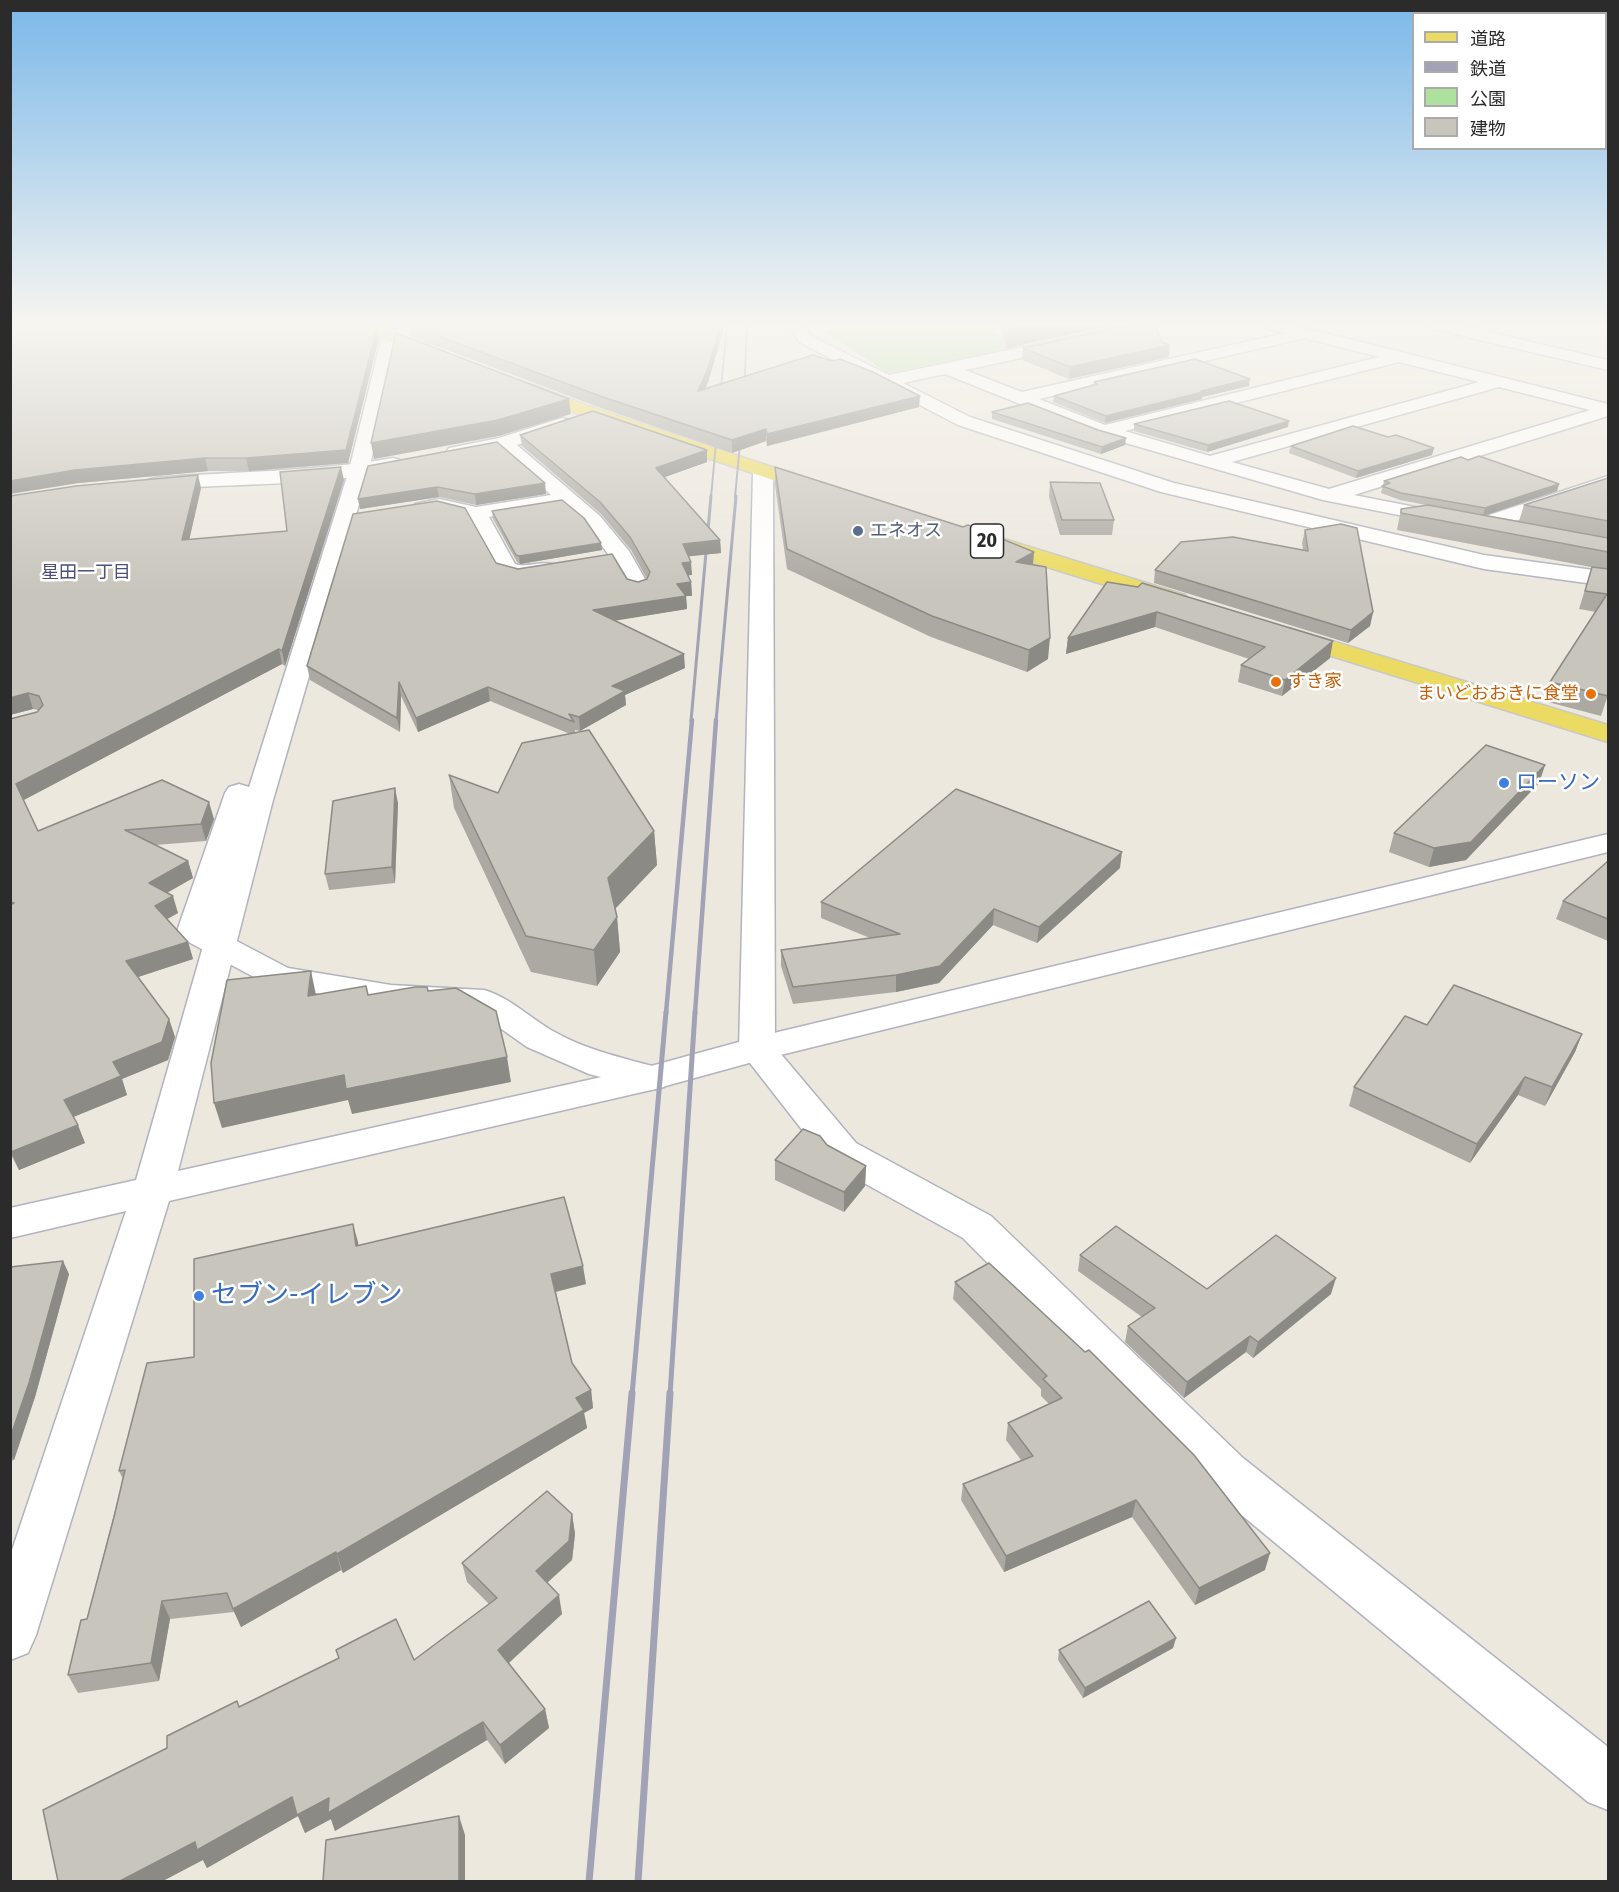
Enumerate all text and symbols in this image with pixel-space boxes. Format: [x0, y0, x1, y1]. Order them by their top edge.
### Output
legend [1412, 12, 1607, 150]
text: 道路 [1470, 28, 1506, 50]
text: 鉄道 [1470, 58, 1506, 80]
text: 公園 [1470, 88, 1506, 110]
text: 建物 [1470, 118, 1506, 140]
place label: エネオス [870, 520, 942, 542]
marker: エネオス [851, 524, 865, 538]
road number: 20 [970, 524, 1004, 558]
district label: 星田一丁目 [41, 562, 131, 584]
place label: すき家 [1288, 671, 1342, 693]
marker: すき家 [1269, 675, 1283, 689]
place label: まいどおおきに食堂 [1417, 683, 1579, 705]
marker: まいどおおきに食堂 [1584, 687, 1598, 701]
place label: ローソン [1516, 770, 1600, 796]
marker: ローソン [1497, 776, 1511, 790]
place label: セブン-イレブン [211, 1280, 403, 1312]
marker: セブン-イレブン [192, 1289, 206, 1303]

